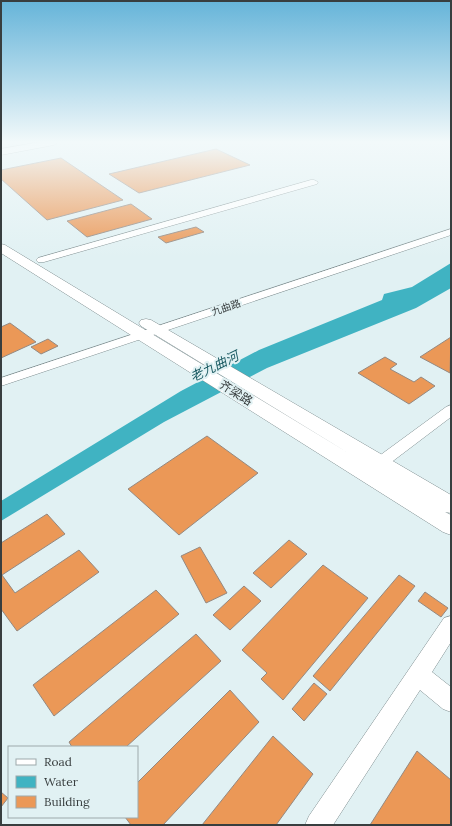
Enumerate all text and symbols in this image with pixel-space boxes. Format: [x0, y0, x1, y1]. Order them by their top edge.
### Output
street label: 九曲路 [210, 296, 242, 319]
water label: 老九曲河 [187, 346, 244, 385]
street label: 齐梁路 [217, 377, 256, 408]
legend [8, 746, 138, 818]
text: Road [44, 754, 72, 769]
text: Water [44, 774, 79, 789]
text: Building [44, 794, 90, 809]

